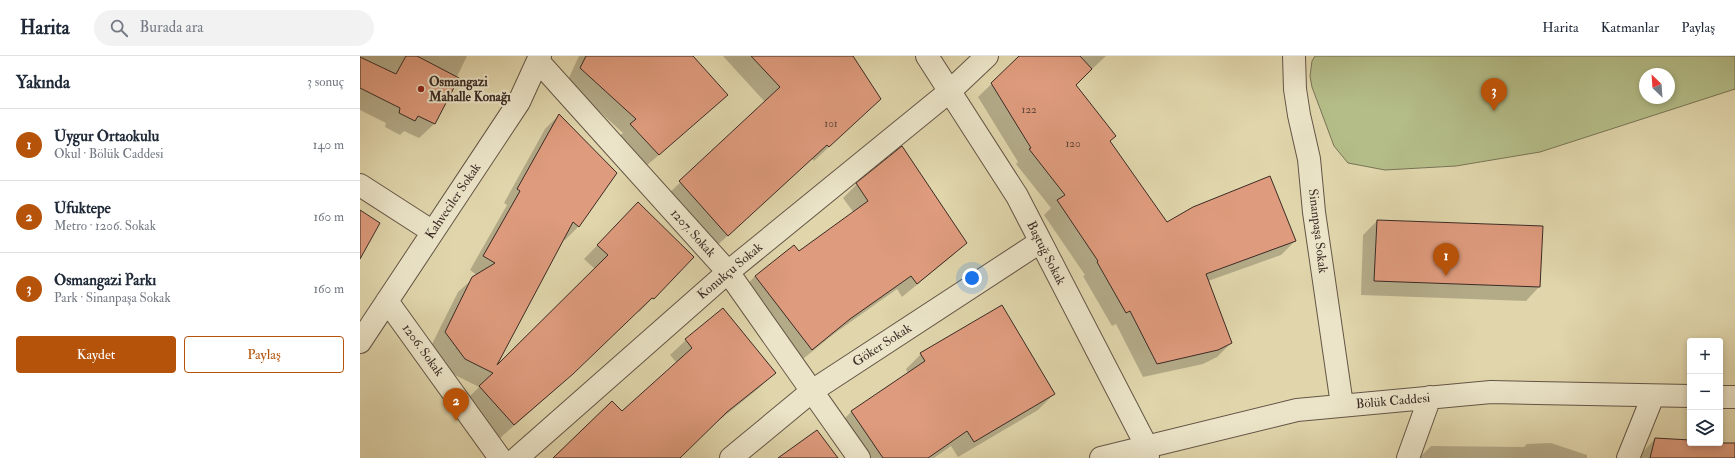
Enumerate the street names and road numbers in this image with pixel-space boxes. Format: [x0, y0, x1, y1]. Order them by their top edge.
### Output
street label: Kahveciler Sokak [422, 159, 485, 242]
street label: Sinanpaşa Sokak [1304, 188, 1331, 275]
street label: 1207. Sokak [667, 205, 720, 261]
street label: Baştuğ Sokak [1023, 218, 1069, 288]
street label: Konukçu Sokak [694, 239, 766, 303]
street label: Göker Sokak [849, 320, 915, 370]
street label: 1206. Sokak [399, 321, 448, 380]
street label: Bölük Caddesi [1355, 390, 1431, 412]

